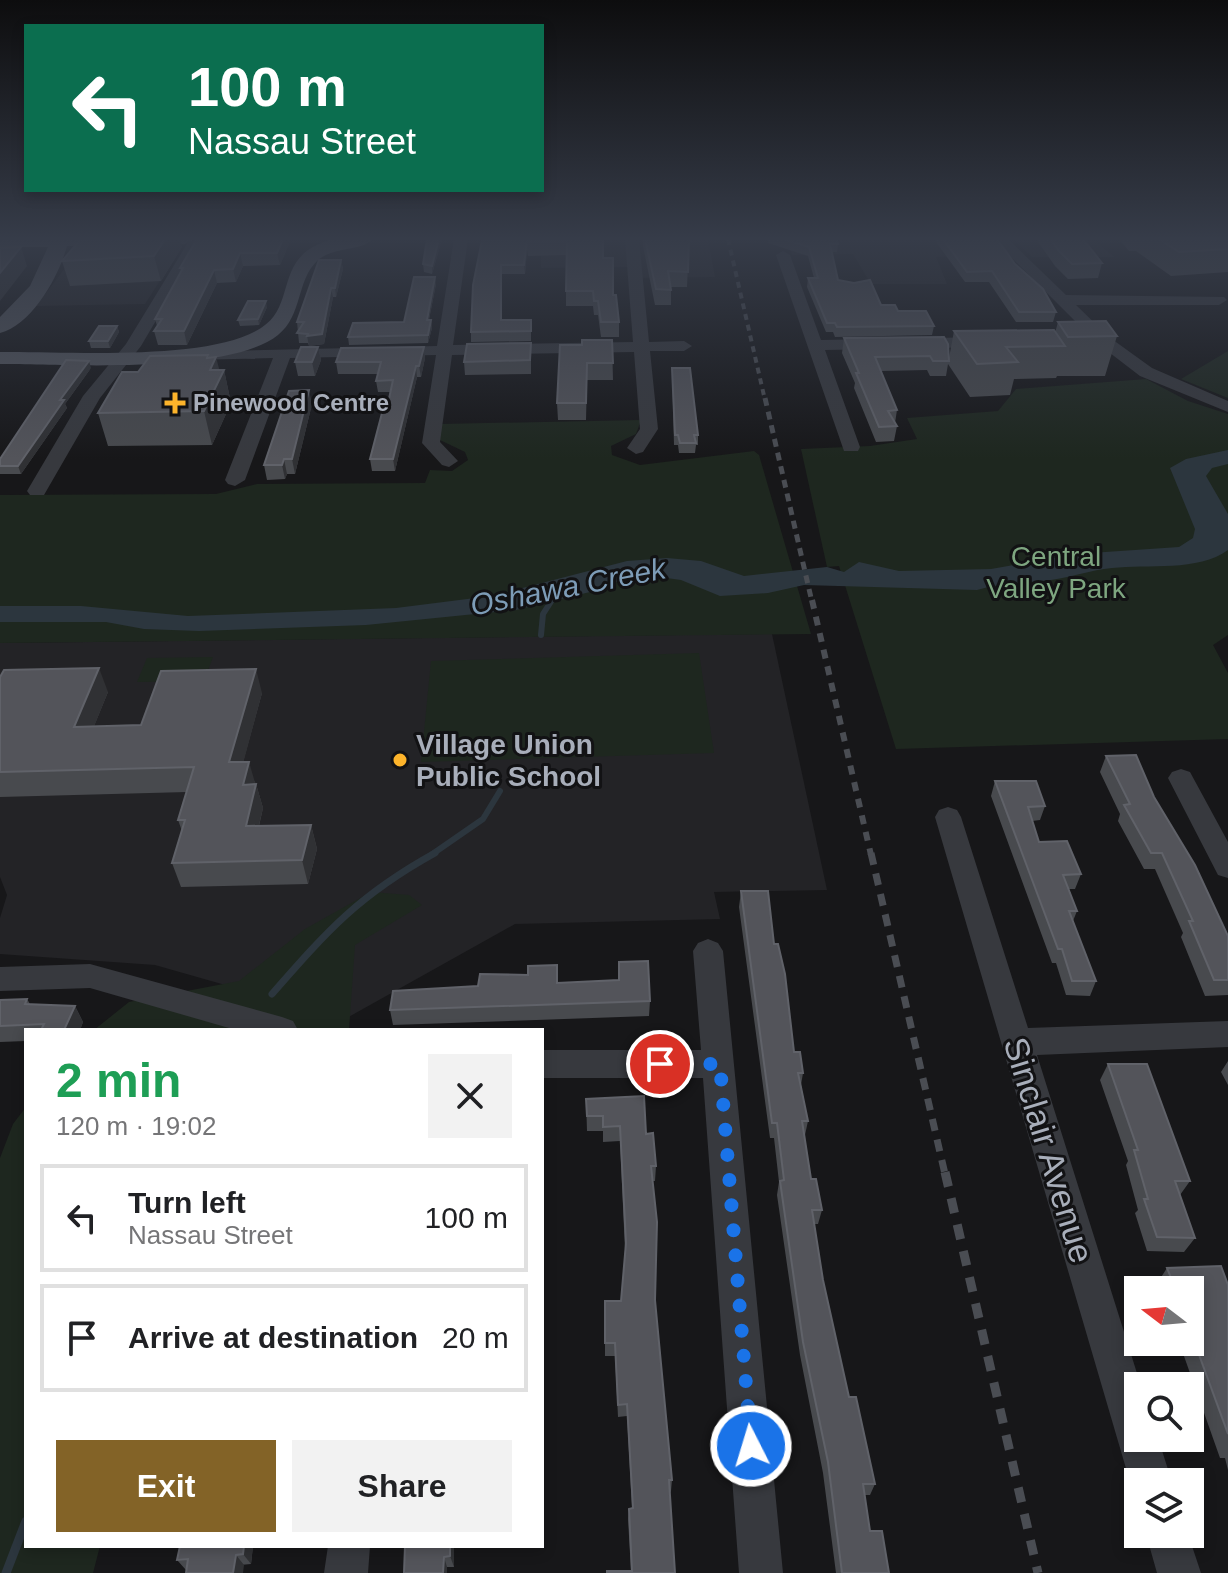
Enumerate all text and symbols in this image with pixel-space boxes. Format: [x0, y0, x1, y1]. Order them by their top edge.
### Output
text: 100 m [188, 55, 347, 118]
icon: left [56, 56, 160, 160]
text: Nassau Street [188, 121, 416, 162]
place label: Pinewood Centre [193, 389, 389, 416]
marker: Pinewood Centre [164, 392, 186, 414]
park label: Central Valley Park [986, 541, 1127, 604]
water label: Oshawa Creek [467, 551, 670, 622]
place label: Village Union Public School [416, 729, 601, 792]
marker: Village Union Public School [391, 751, 409, 769]
pin [626, 1030, 694, 1098]
street label: Sinclair Avenue [997, 1033, 1101, 1267]
icon: arrive [638, 1042, 682, 1086]
text: 2 min [56, 1054, 181, 1107]
button: close [428, 1054, 512, 1138]
text: 120 m · 19:02 [56, 1111, 216, 1141]
text: Turn left [128, 1186, 246, 1219]
icon: left [60, 1196, 104, 1240]
text: 100 m [425, 1201, 508, 1234]
text: Nassau Street [128, 1220, 293, 1250]
north arrow [1124, 1276, 1204, 1356]
map controls [1124, 1276, 1204, 1548]
icon: arrive [60, 1316, 104, 1360]
text: Arrive at destination [128, 1321, 418, 1354]
text: 20 m [442, 1321, 509, 1354]
button: search [1124, 1372, 1204, 1452]
position arrow [709, 1404, 793, 1488]
button: Exit [56, 1440, 276, 1532]
button: Share [292, 1440, 512, 1532]
button: layers [1124, 1468, 1204, 1548]

